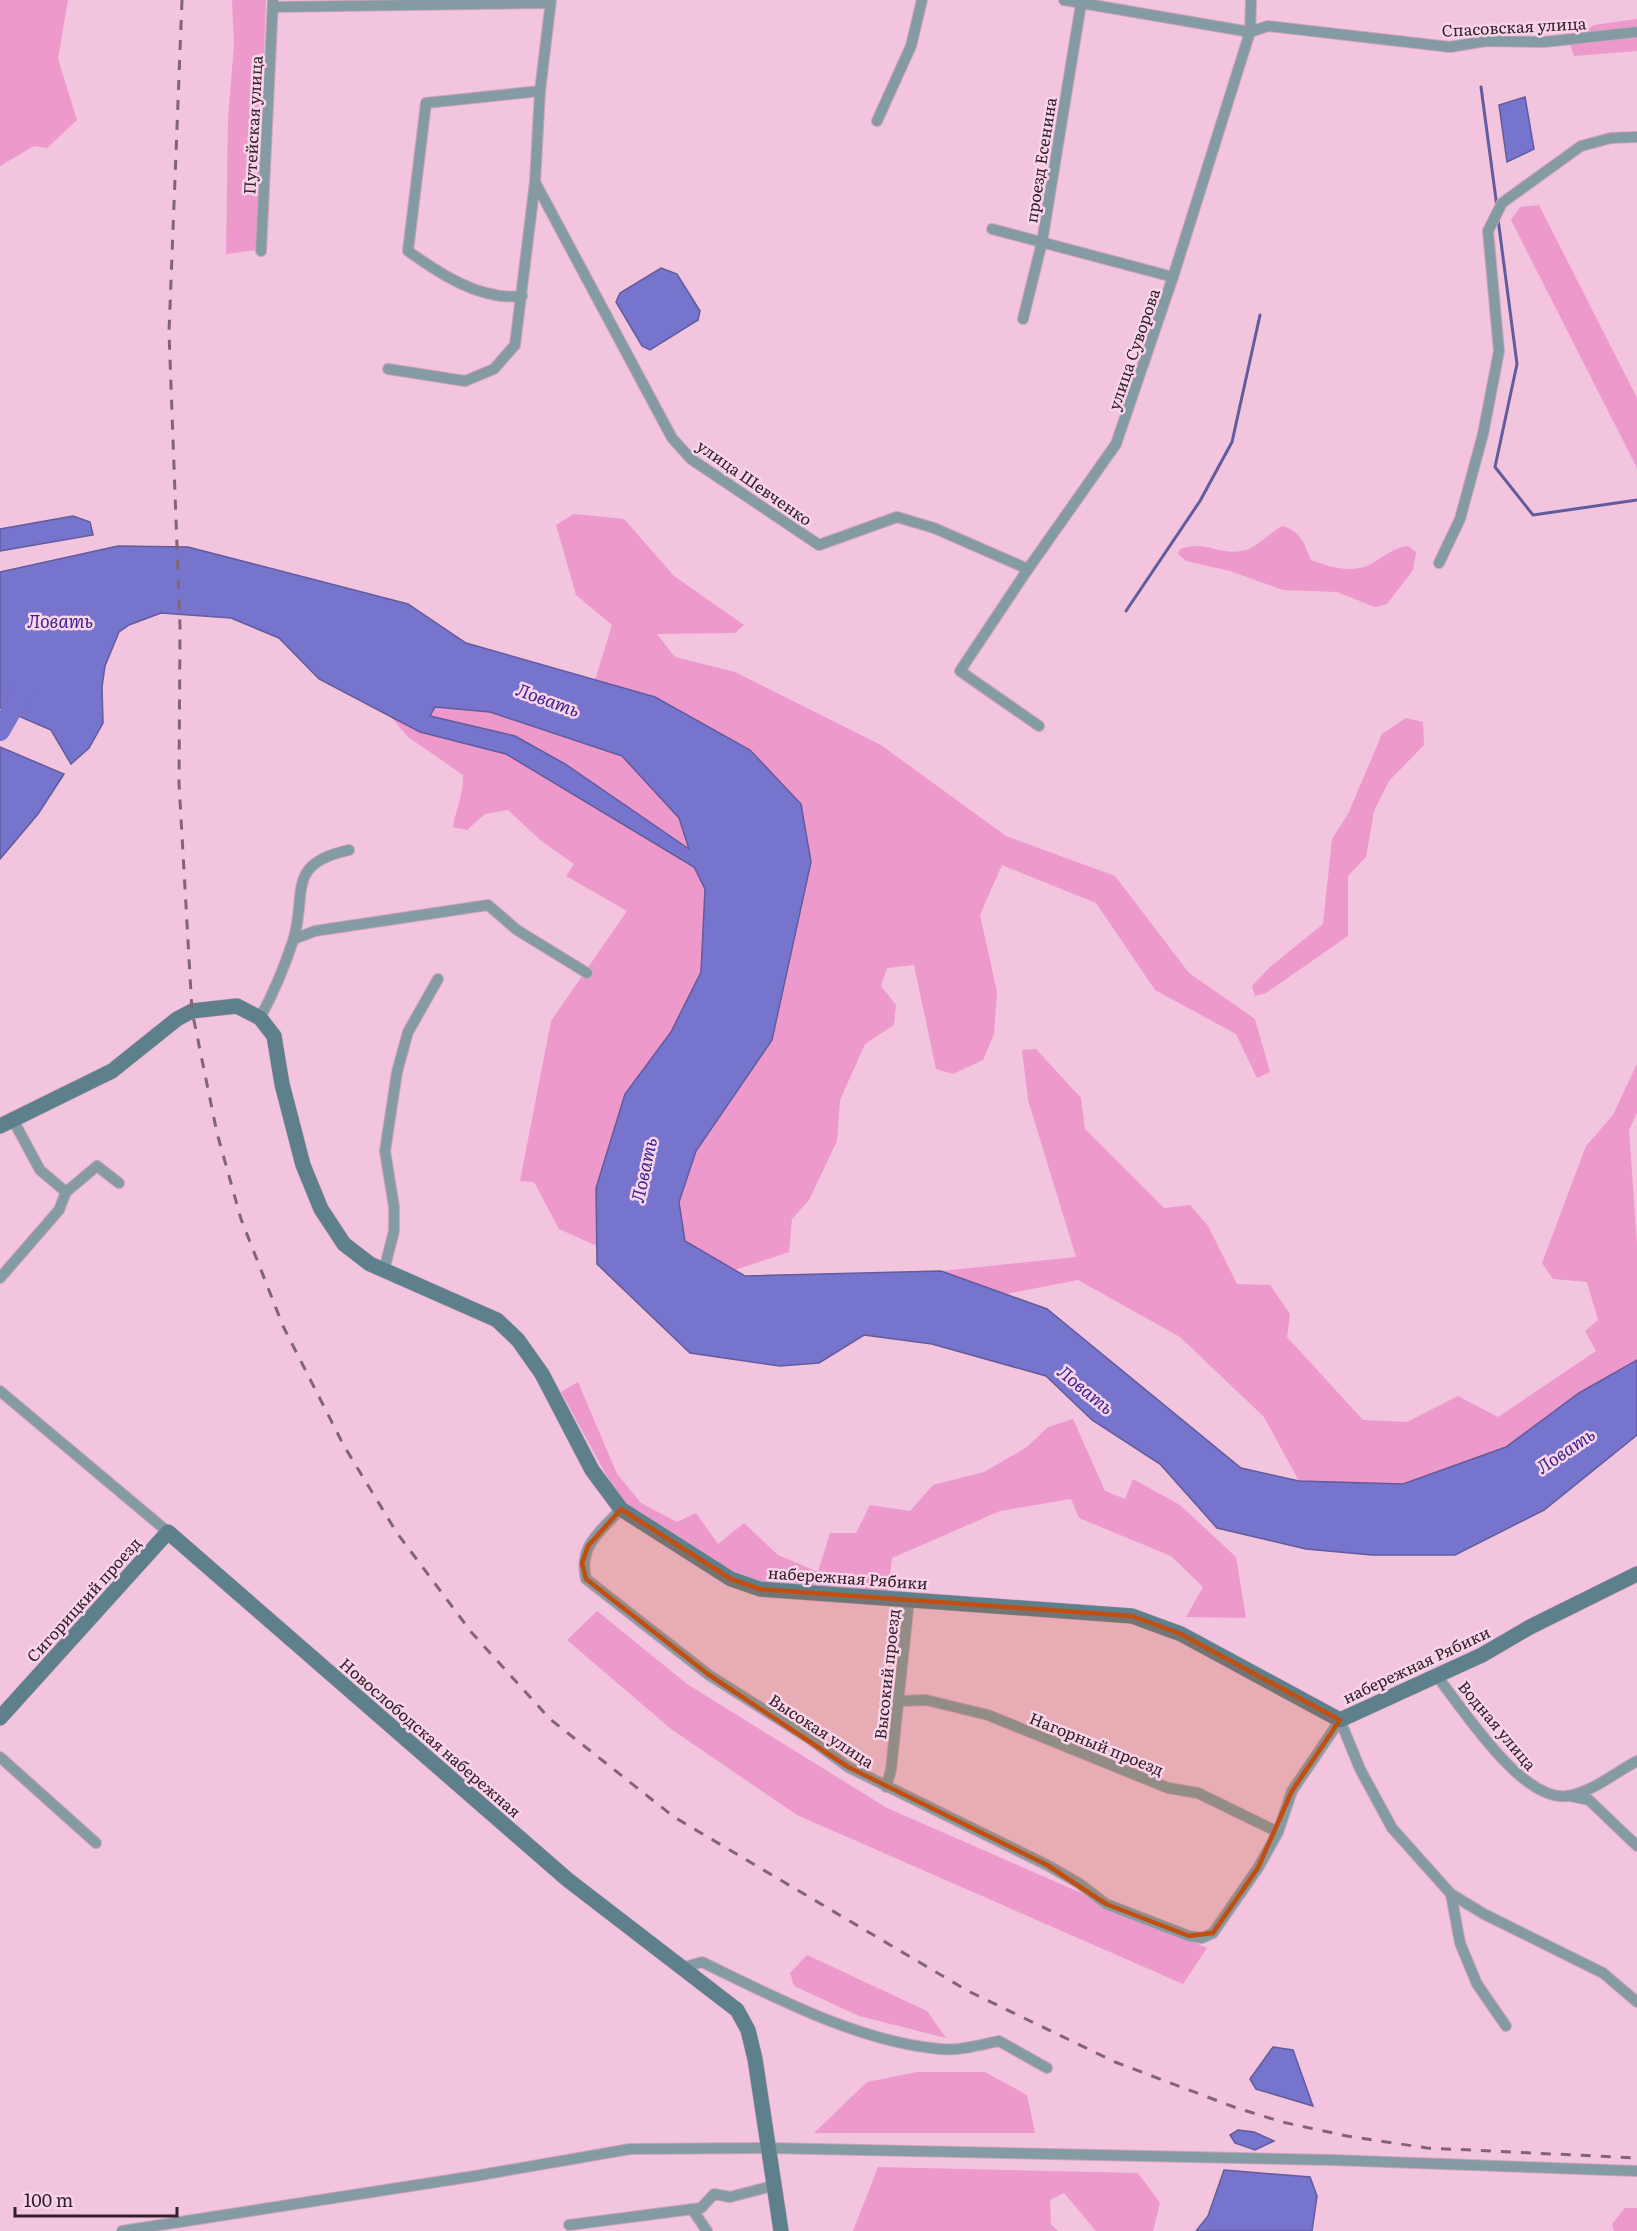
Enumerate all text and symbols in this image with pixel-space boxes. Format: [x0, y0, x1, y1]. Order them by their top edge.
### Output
street label: Спасовская улица [1441, 10, 1587, 42]
street label: Путейская улица [236, 55, 268, 195]
street label: проезд Есенина [1018, 95, 1062, 224]
street label: улица Суворова [1101, 285, 1165, 413]
street label: улица Шевченко [692, 433, 818, 531]
water label: Ловать [27, 607, 93, 634]
water label: Ловать [512, 675, 584, 723]
water label: Ловать [623, 1135, 663, 1205]
water label: Ловать [1052, 1358, 1120, 1420]
water label: Ловать [1530, 1420, 1600, 1480]
street label: Сигорицкий проезд [20, 1531, 146, 1667]
street label: набережная Рябики [767, 1559, 929, 1595]
street label: Высокий проезд [867, 1607, 905, 1741]
street label: набережная Рябики [1338, 1619, 1494, 1709]
street label: Новослободская набережная [335, 1651, 527, 1823]
street label: Водная улица [1453, 1675, 1543, 1775]
street label: Высокая улица [765, 1687, 880, 1773]
street label: Нагорный проезд [1026, 1705, 1168, 1781]
scale bar [15, 2180, 177, 2218]
text: 100 m [24, 2186, 73, 2213]

